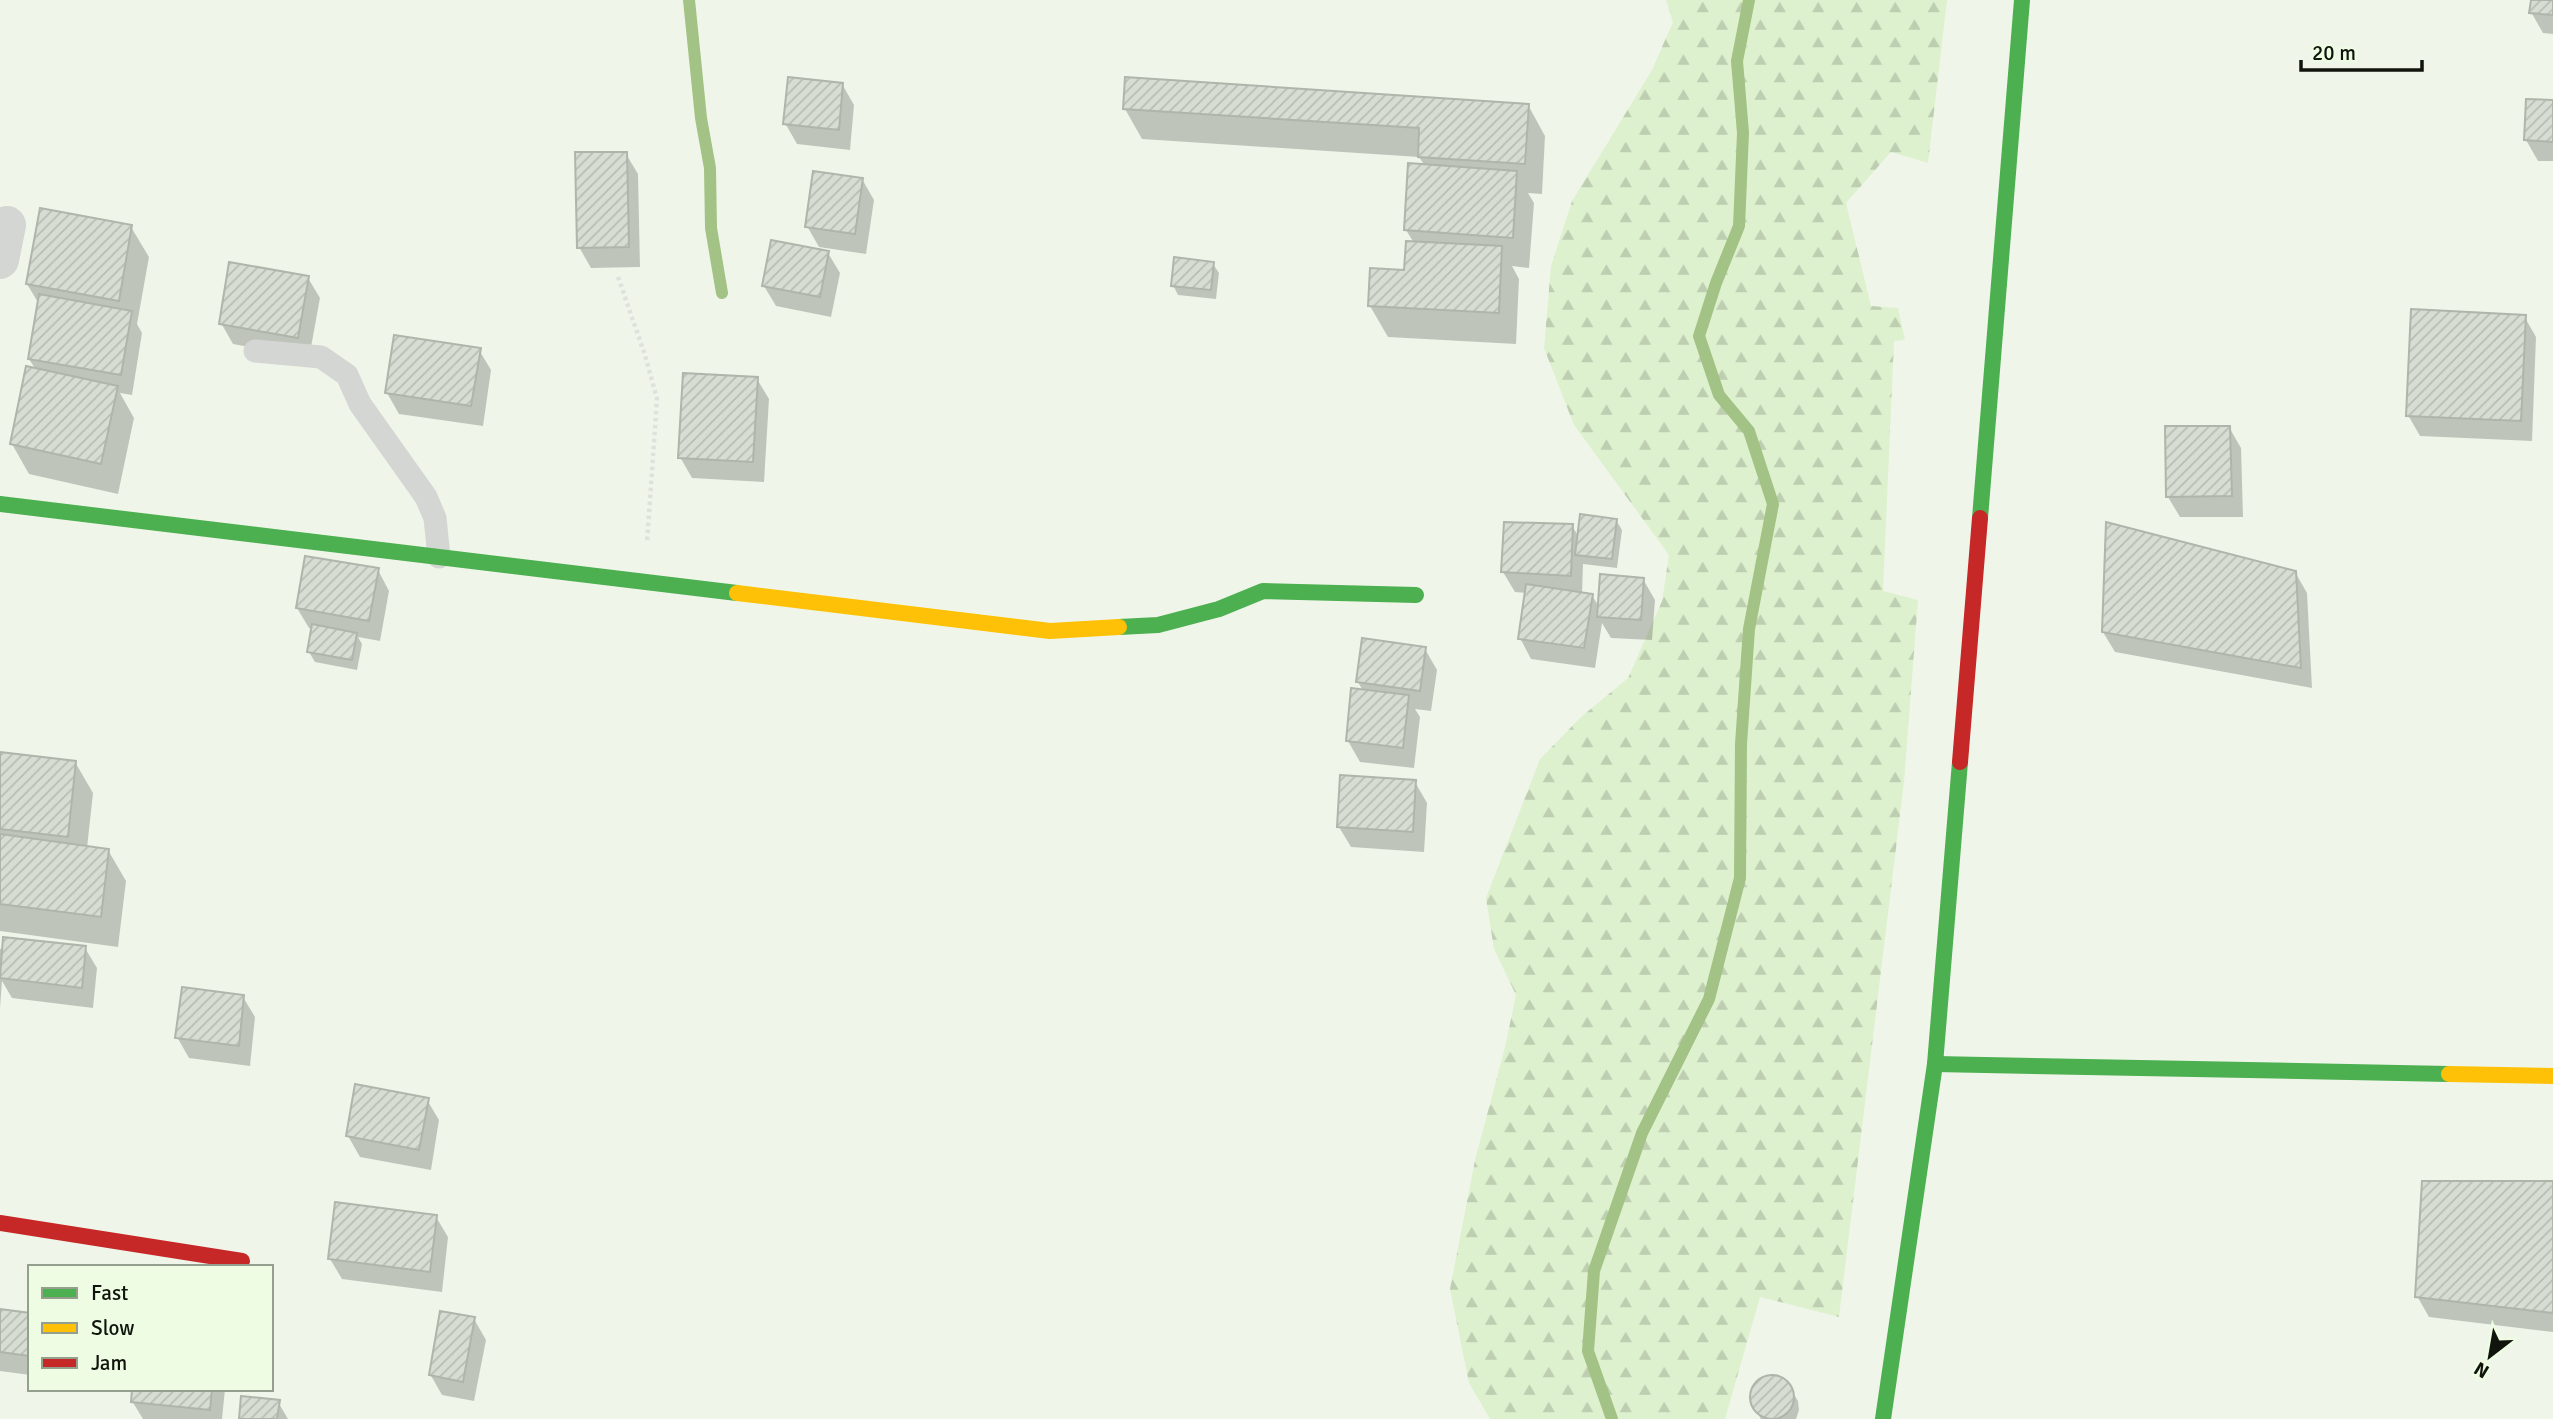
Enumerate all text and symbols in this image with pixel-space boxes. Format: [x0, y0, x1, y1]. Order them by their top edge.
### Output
scale bar [2301, 28, 2422, 72]
text: 20 m [2312, 40, 2356, 66]
legend [28, 1265, 273, 1391]
text: Fast [91, 1280, 128, 1306]
text: Slow [91, 1315, 135, 1341]
north arrow [2455, 1321, 2525, 1391]
text: Jam [91, 1350, 127, 1376]
text: N [2470, 1356, 2494, 1383]

